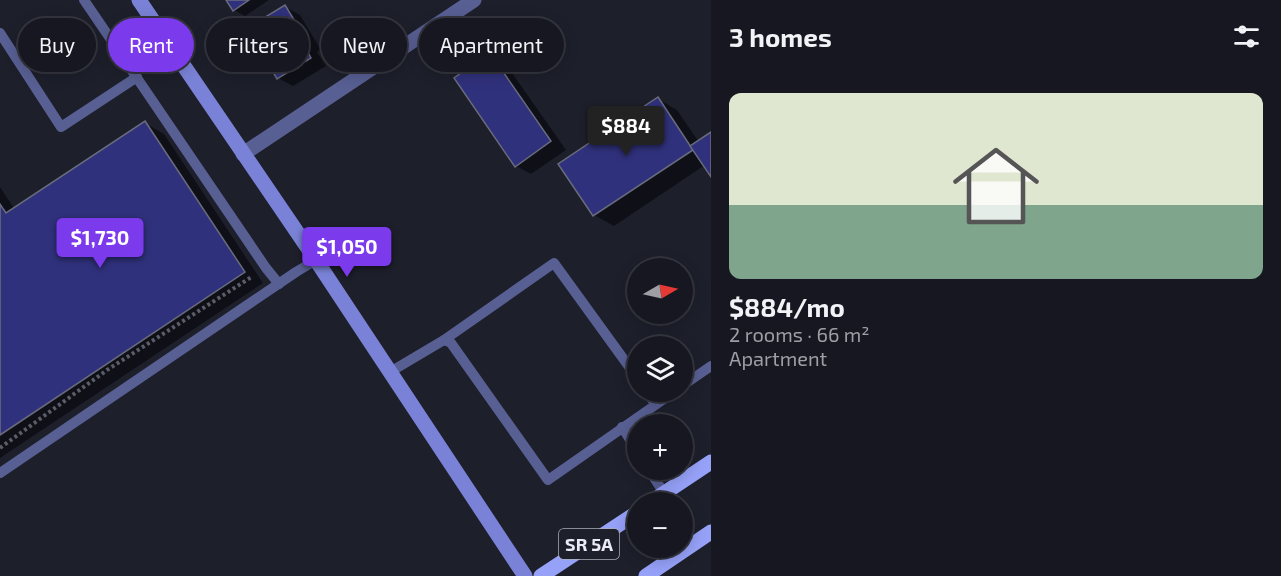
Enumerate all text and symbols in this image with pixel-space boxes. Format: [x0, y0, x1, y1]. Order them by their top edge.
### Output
chip: Buy [18, 18, 96, 72]
chip: Rent [108, 18, 194, 72]
chip: Filters [206, 18, 309, 72]
chip: New [321, 18, 407, 72]
chip: Apartment [419, 18, 564, 72]
icon: filters [1230, 20, 1263, 53]
text: 3 homes [729, 21, 832, 52]
pin: $884 [590, 106, 662, 157]
text: $884 [601, 113, 651, 137]
icon: home [942, 132, 1050, 240]
pin: $1,730 [51, 218, 149, 269]
text: $1,730 [71, 225, 129, 249]
pin: $1,050 [298, 227, 396, 278]
text: $1,050 [316, 234, 378, 258]
north arrow [627, 258, 693, 324]
map controls [627, 258, 693, 558]
text: $884/mo [729, 291, 845, 322]
text: 2 rooms · 66 m² [729, 322, 870, 346]
button: layers [627, 336, 693, 402]
text: Apartment [729, 346, 827, 370]
button: + [627, 414, 693, 480]
button: − [627, 492, 693, 558]
road number: SR 5A [559, 529, 619, 559]

